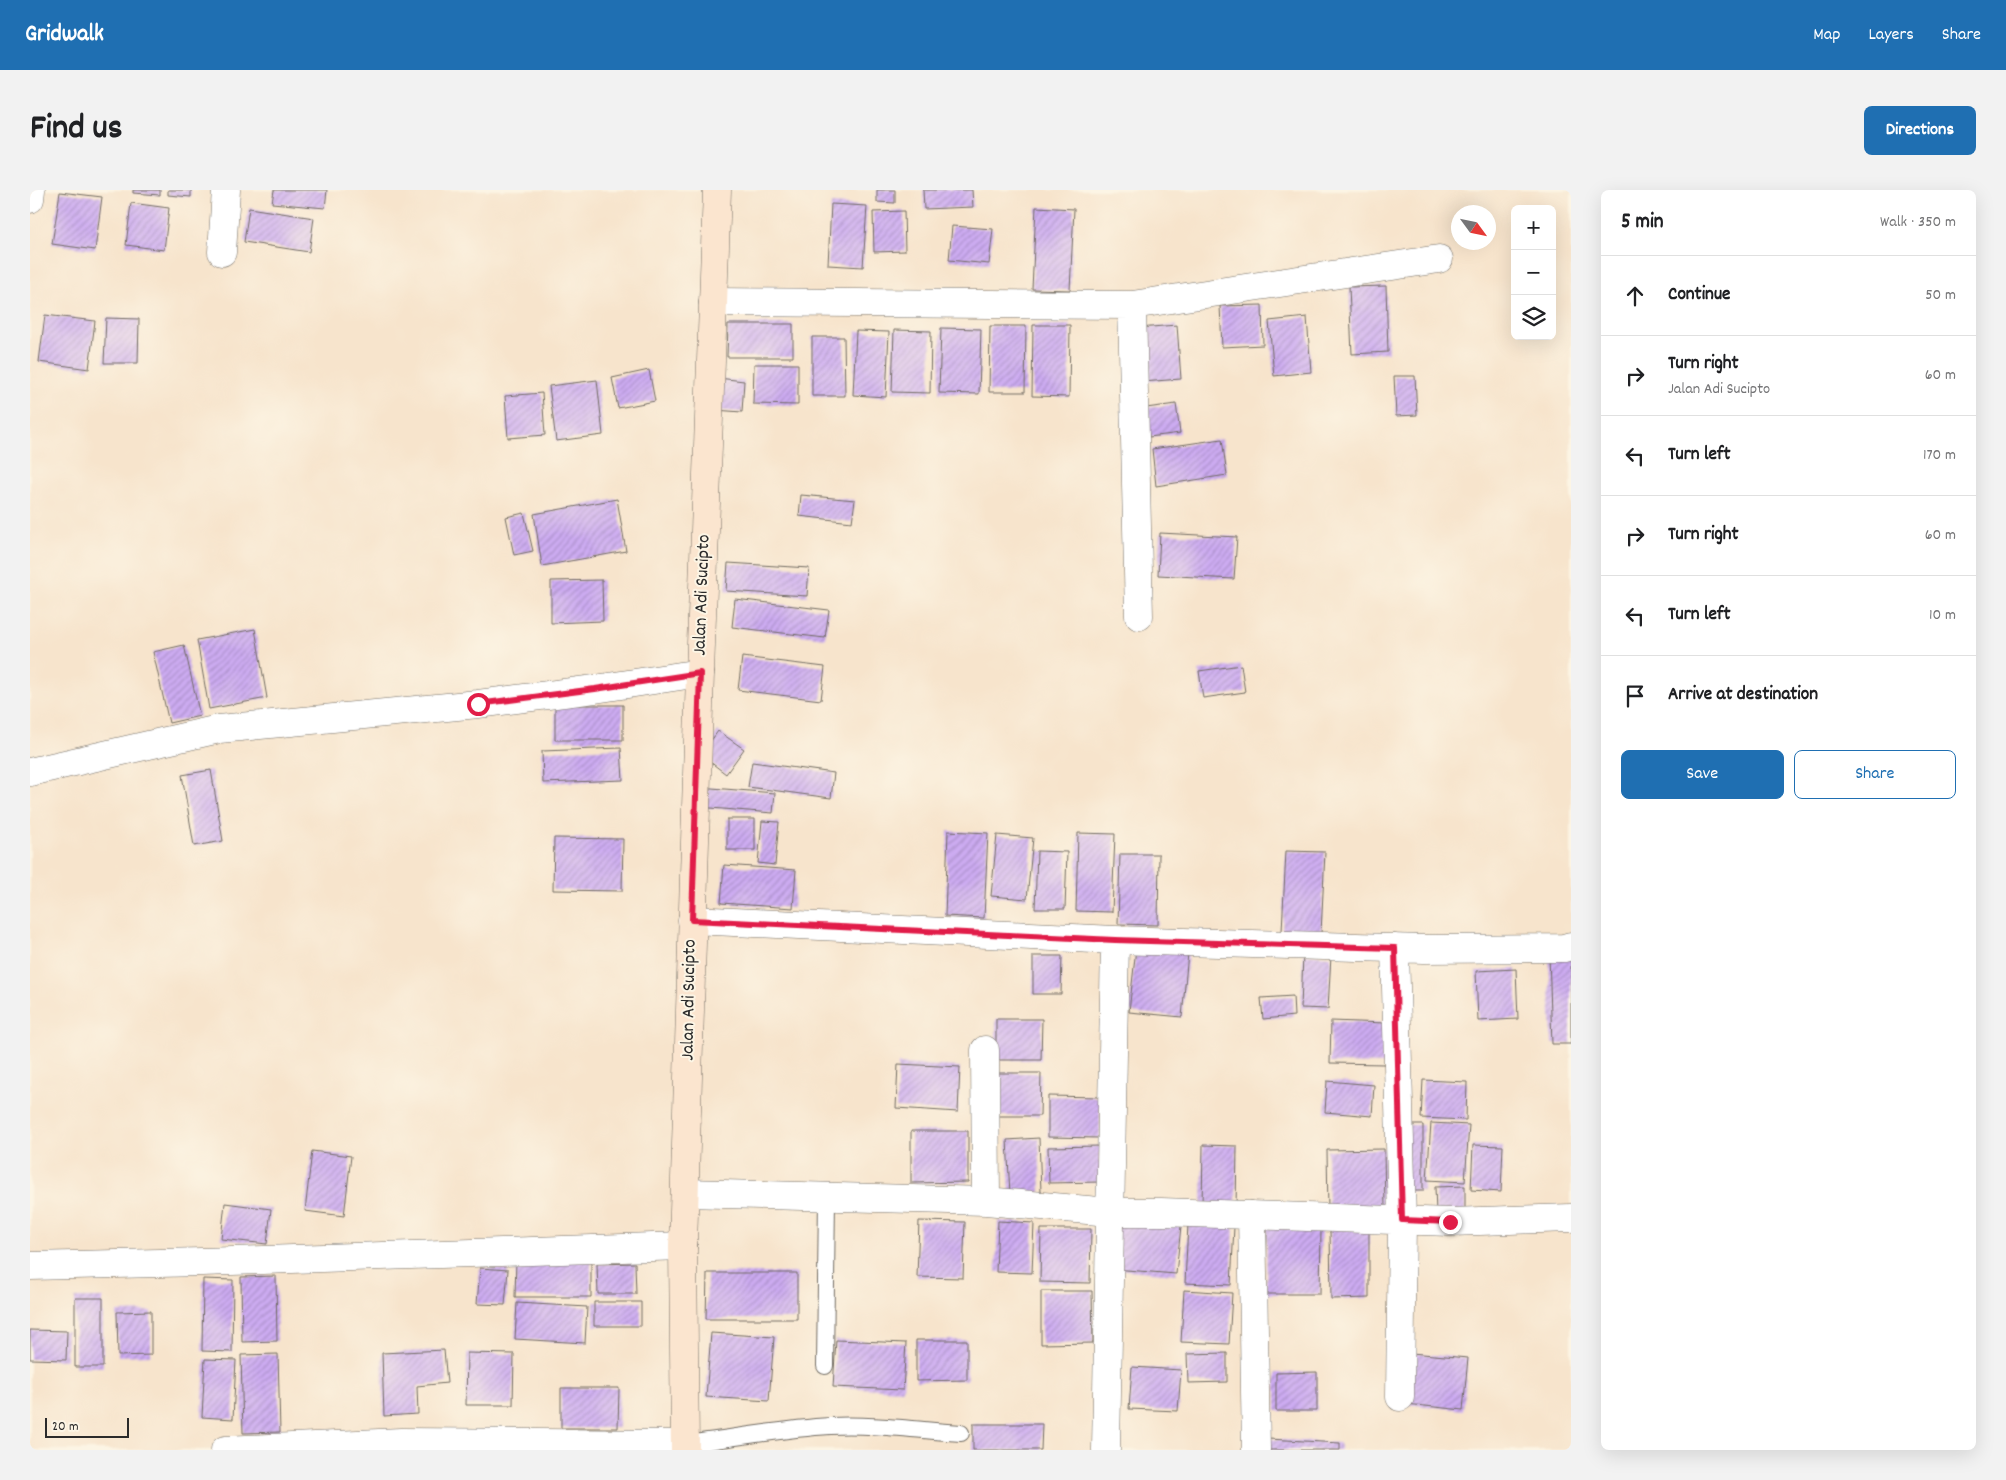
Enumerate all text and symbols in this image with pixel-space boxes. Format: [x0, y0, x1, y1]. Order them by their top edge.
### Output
text: Gridwalk [25, 18, 104, 52]
text: Map [1813, 23, 1840, 48]
text: Layers [1868, 23, 1914, 48]
text: Share [1942, 23, 1981, 48]
text: Find us [30, 105, 122, 155]
button: Directions [1864, 106, 1976, 155]
north arrow [1451, 205, 1496, 250]
map controls [1511, 205, 1556, 340]
button: + [1511, 205, 1556, 250]
text: 5 min [1621, 208, 1664, 238]
text: Walk · 350 m [1880, 211, 1956, 234]
button: − [1511, 250, 1556, 295]
icon: ahead [1621, 282, 1649, 310]
text: Continue [1668, 282, 1730, 309]
text: 50 m [1925, 284, 1956, 307]
button: layers [1511, 295, 1556, 340]
text: Turn right [1668, 351, 1739, 378]
icon: right [1621, 362, 1649, 390]
text: 60 m [1925, 364, 1956, 387]
text: Jalan Adi Sucipto [1668, 378, 1770, 401]
icon: left [1621, 442, 1649, 470]
text: Turn left [1668, 442, 1731, 469]
text: 170 m [1923, 444, 1956, 467]
icon: right [1621, 522, 1649, 550]
text: Turn right [1668, 522, 1739, 549]
text: 60 m [1925, 524, 1956, 547]
street label: Jalan Adi Sucipto [687, 534, 719, 656]
icon: left [1621, 602, 1649, 630]
text: Turn left [1668, 602, 1731, 629]
text: 10 m [1929, 604, 1956, 627]
icon: arrive [1621, 682, 1649, 710]
text: Arrive at destination [1668, 682, 1818, 709]
route start [467, 693, 490, 716]
button: Save [1621, 750, 1784, 799]
button: Share [1794, 750, 1956, 799]
street label: Jalan Adi Sucipto [675, 939, 705, 1061]
route end [1439, 1211, 1462, 1234]
scale bar [45, 1415, 129, 1438]
text: 20 m [52, 1417, 79, 1437]

